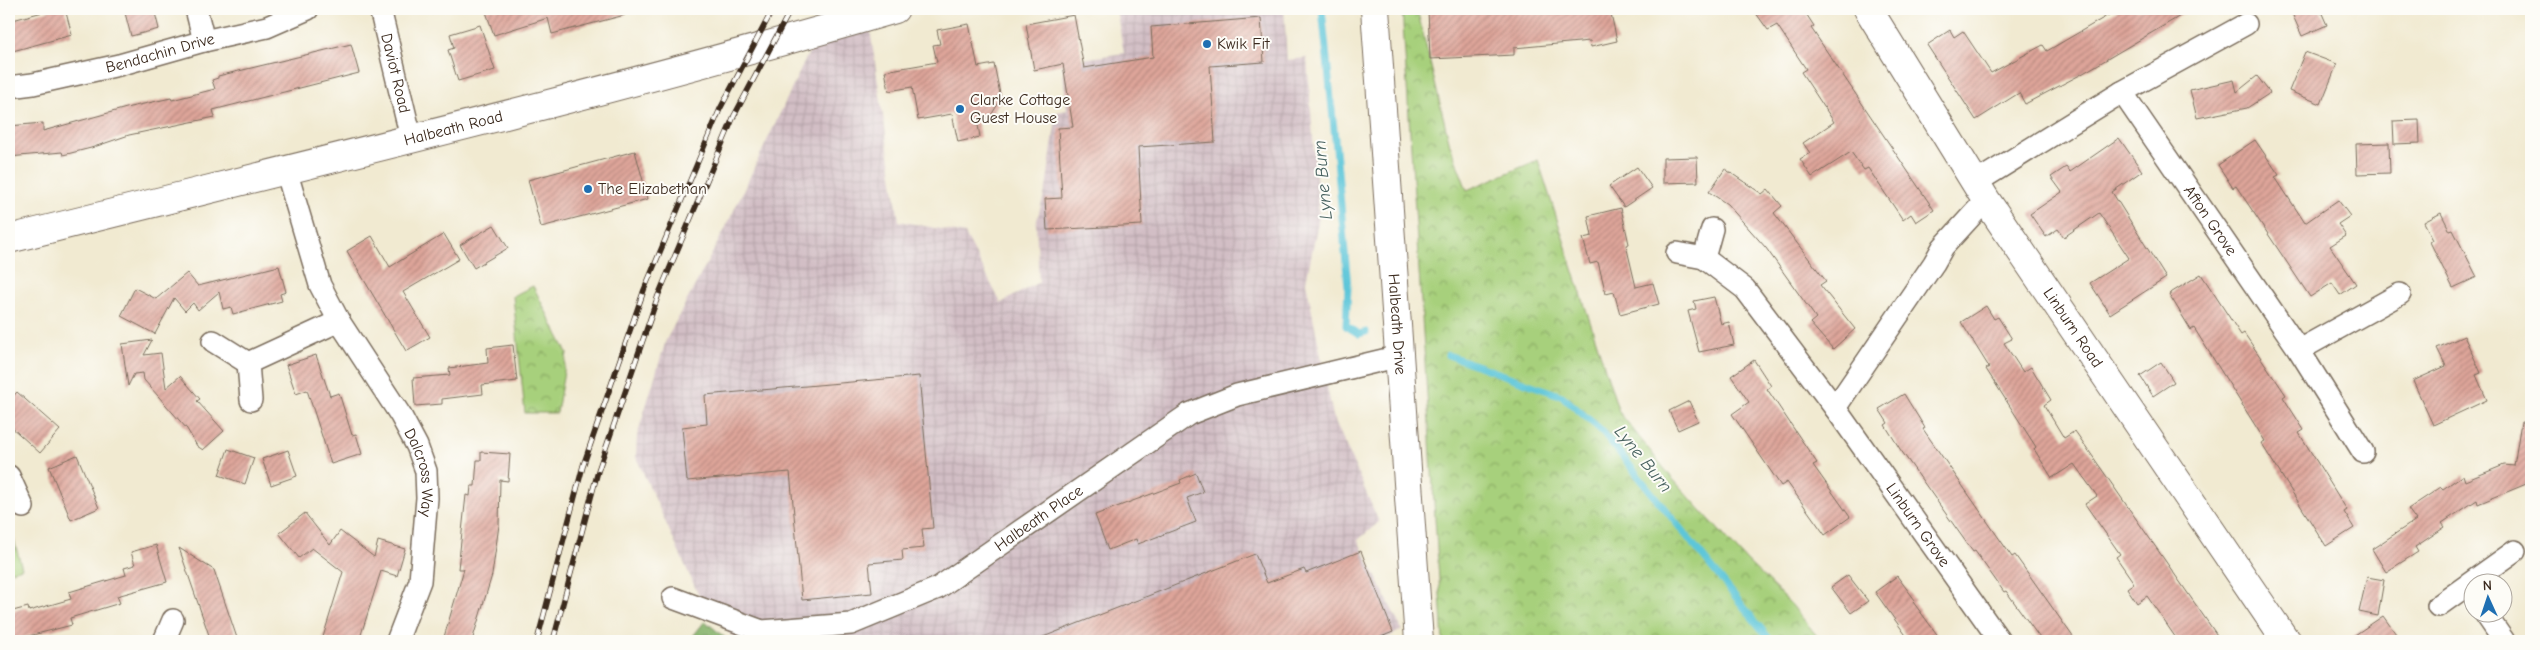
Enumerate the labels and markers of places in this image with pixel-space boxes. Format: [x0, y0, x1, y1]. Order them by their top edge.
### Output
place label: Kwik Fit [1217, 35, 1270, 53]
marker: Kwik Fit [1201, 38, 1213, 50]
place label: Clarke Cottage Guest House [970, 91, 1070, 127]
marker: Clarke Cottage Guest House [954, 103, 966, 115]
place label: The Elizabethan [598, 180, 707, 198]
marker: The Elizabethan [582, 183, 594, 195]

